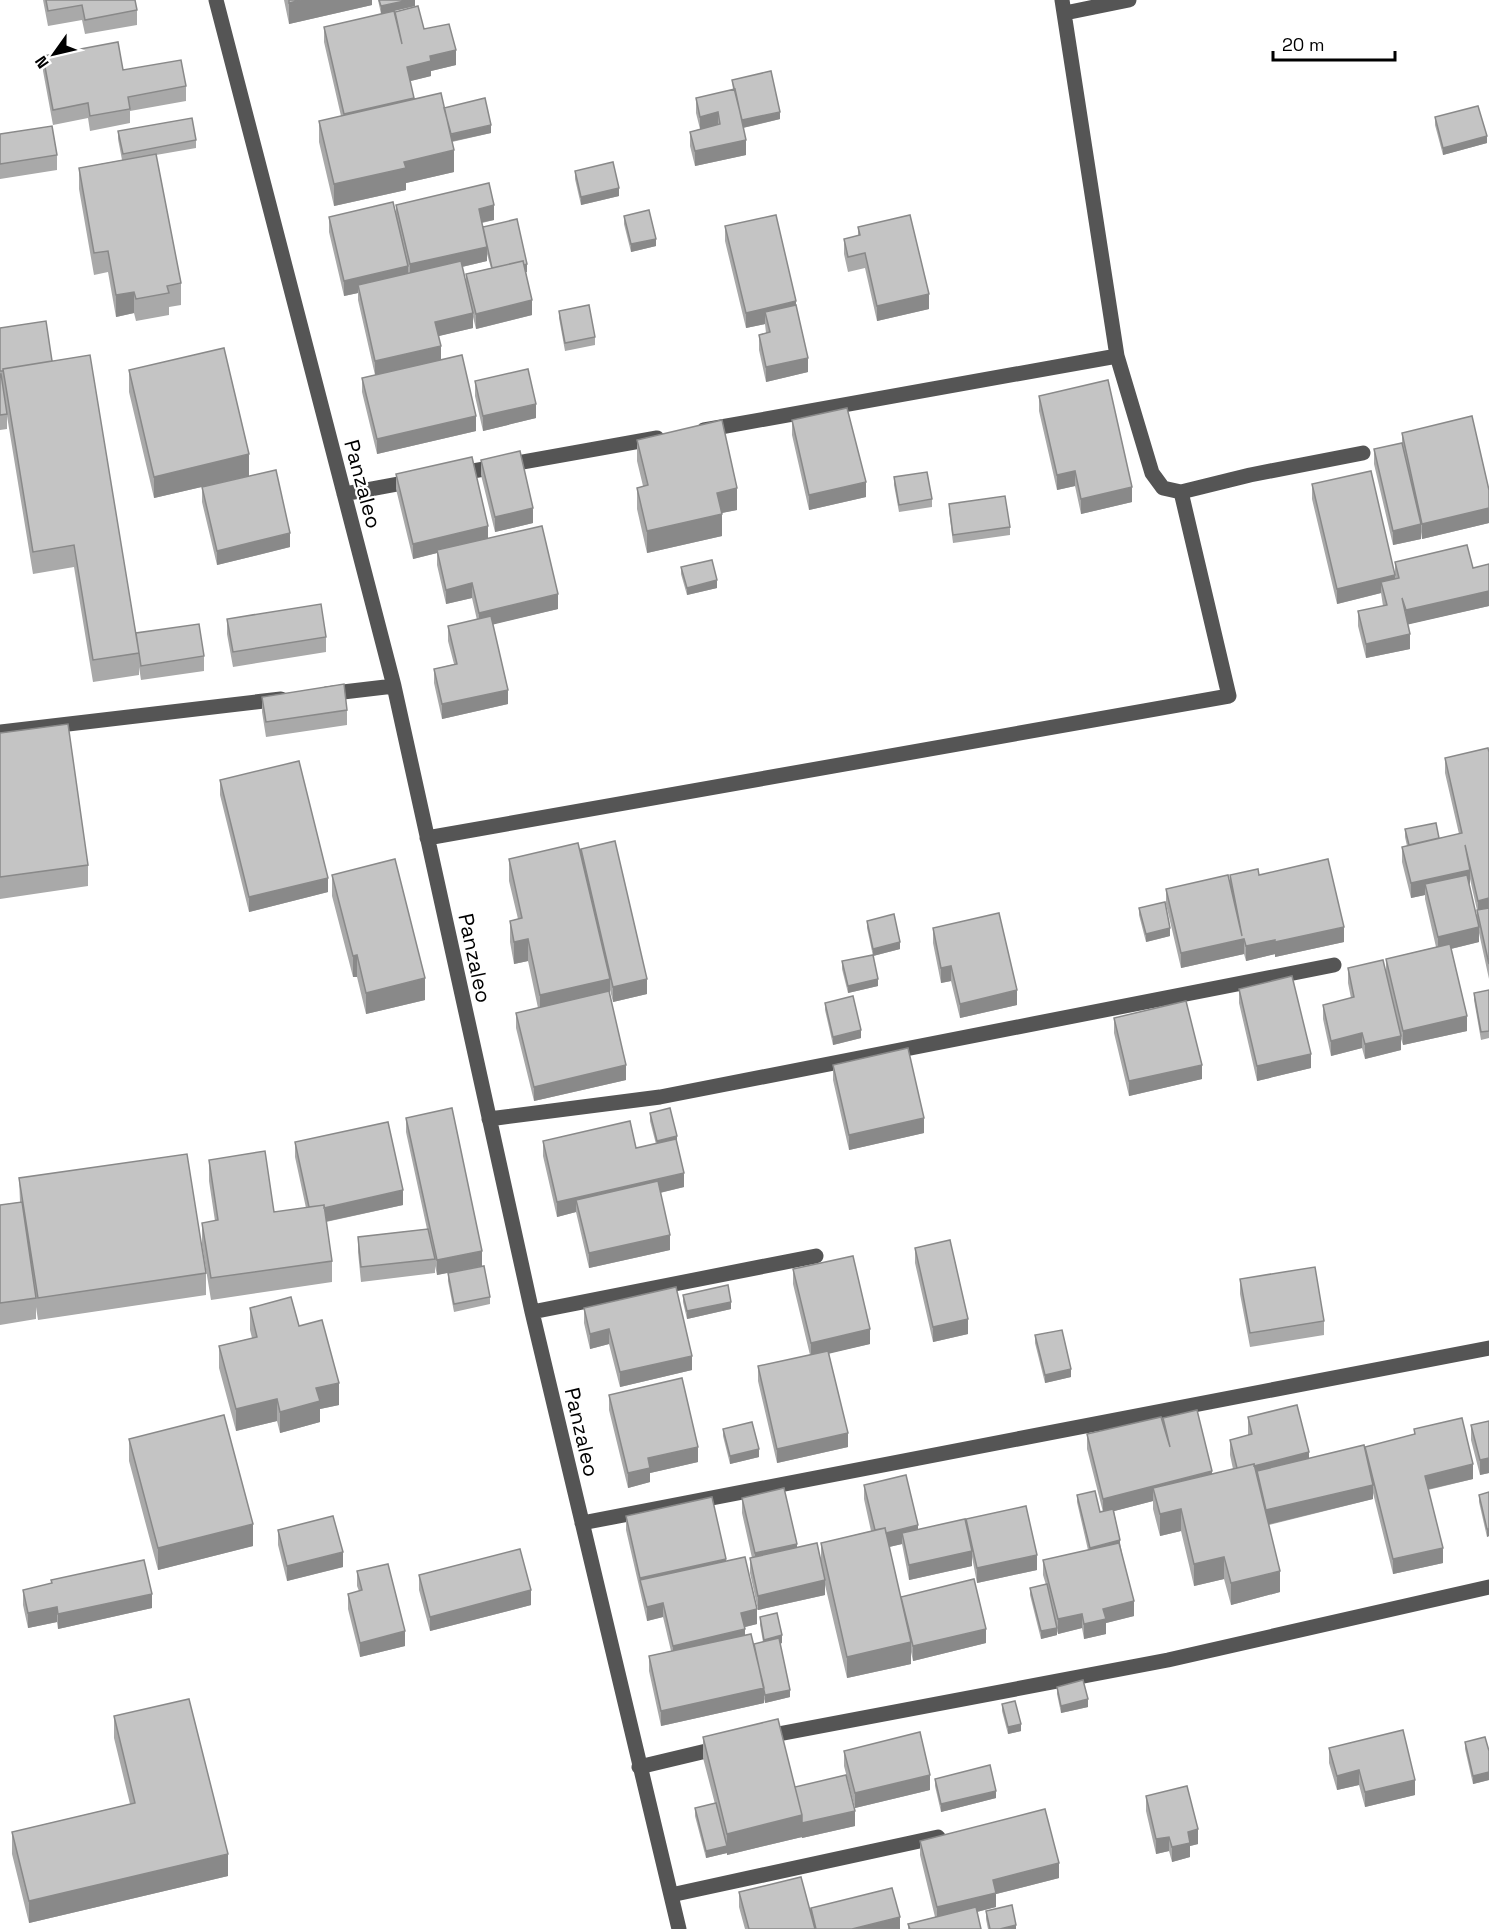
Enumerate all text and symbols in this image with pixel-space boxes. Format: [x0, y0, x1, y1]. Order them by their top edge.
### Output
north arrow [24, 24, 84, 84]
scale bar [1273, 24, 1394, 62]
text: 20 m [1282, 33, 1325, 56]
text: N [30, 52, 54, 72]
street label: Panzaleo [338, 437, 388, 531]
street label: Panzaleo [452, 911, 498, 1005]
street label: Panzaleo [559, 1385, 605, 1479]

